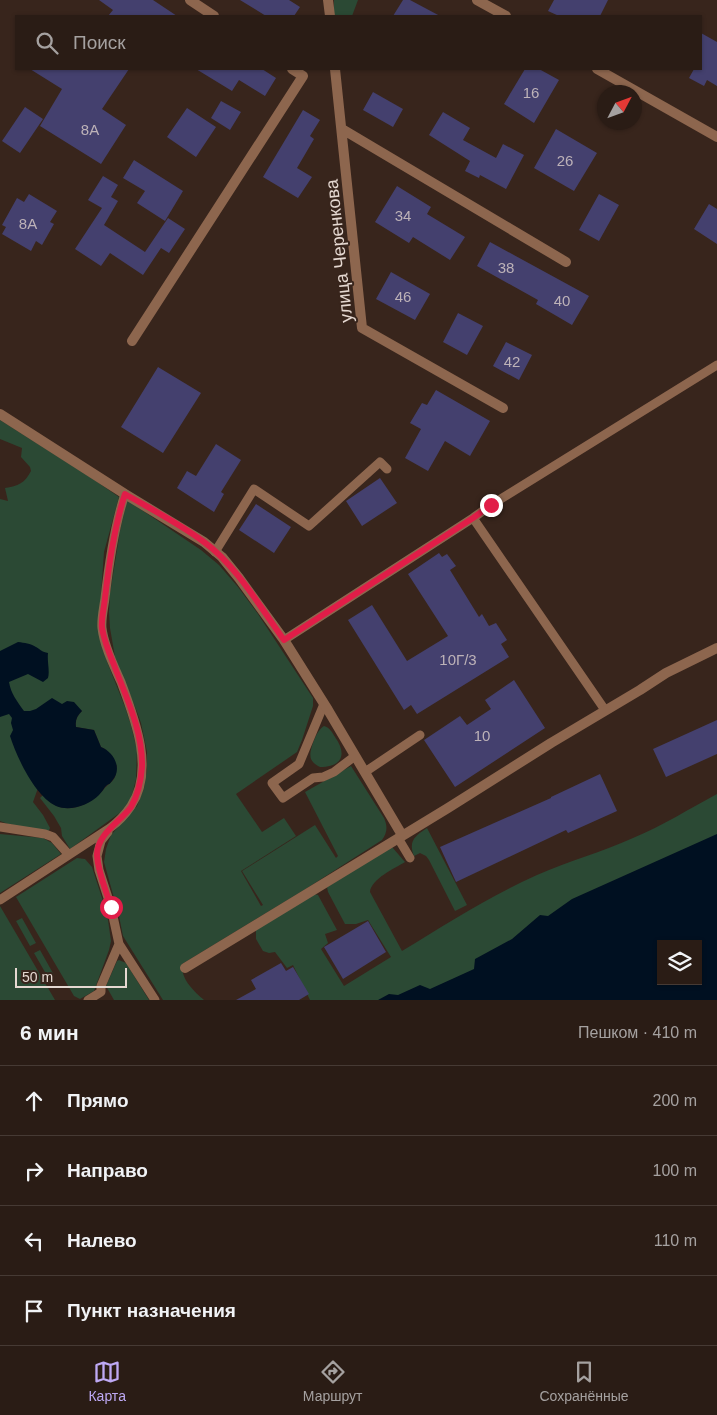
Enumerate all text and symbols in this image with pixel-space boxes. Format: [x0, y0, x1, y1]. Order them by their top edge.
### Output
search box [15, 15, 702, 70]
icon: search [33, 29, 61, 57]
text: Поиск [73, 32, 126, 53]
house number: 16 [523, 84, 539, 101]
north arrow [597, 85, 642, 130]
house number: 8А [81, 121, 99, 138]
house number: 26 [557, 152, 573, 169]
street label: улица Черенкова [321, 177, 356, 324]
house number: 34 [395, 207, 411, 224]
house number: 8А [19, 215, 37, 232]
house number: 38 [498, 259, 514, 276]
house number: 46 [395, 288, 411, 305]
house number: 40 [554, 292, 570, 309]
house number: 42 [504, 353, 520, 370]
route end [480, 494, 503, 517]
house number: 10Г/3 [439, 651, 477, 668]
house number: 10 [474, 727, 490, 744]
route start [100, 896, 123, 919]
map controls [657, 940, 702, 985]
button: layers [657, 940, 702, 985]
scale bar [15, 965, 128, 988]
text: 50 m [22, 969, 53, 985]
text: 6 мин [20, 1021, 79, 1044]
text: Пешком · 410 m [578, 1024, 697, 1041]
icon: ahead [20, 1087, 48, 1115]
text: Прямо [67, 1090, 129, 1111]
text: 200 m [653, 1092, 697, 1109]
icon: right [20, 1157, 48, 1185]
text: Направо [67, 1160, 148, 1181]
text: 100 m [653, 1162, 697, 1179]
icon: left [20, 1227, 48, 1255]
text: Налево [67, 1230, 137, 1251]
text: 110 m [654, 1232, 697, 1249]
icon: arrive [20, 1297, 48, 1325]
text: Пункт назначения [67, 1300, 236, 1321]
tab: Карта [88, 1358, 126, 1404]
tab: Маршрут [303, 1358, 363, 1404]
tab: Сохранённые [539, 1358, 629, 1404]

